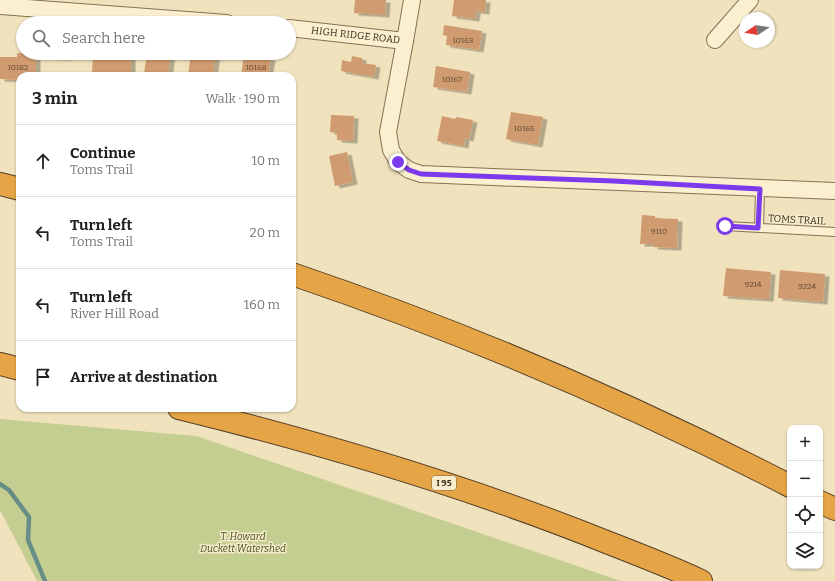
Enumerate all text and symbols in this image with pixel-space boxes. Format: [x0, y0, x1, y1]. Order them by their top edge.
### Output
north arrow [739, 12, 775, 48]
search box [16, 16, 296, 60]
street label: HIGH RIDGE ROAD [311, 25, 401, 46]
icon: search [30, 27, 52, 49]
text: Search here [62, 29, 145, 47]
house number: 10163 [453, 36, 474, 45]
house number: 10182 [8, 63, 28, 72]
house number: 10168 [245, 63, 267, 72]
house number: 10167 [442, 75, 462, 84]
text: 3 min [32, 88, 77, 109]
text: Walk · 190 m [205, 91, 280, 106]
house number: 10165 [514, 124, 534, 133]
text: Continue [70, 144, 136, 162]
icon: ahead [32, 150, 54, 172]
text: 10 m [251, 153, 280, 168]
route end [389, 153, 407, 171]
text: Toms Trail [70, 162, 133, 177]
street label: TOMS TRAIL [768, 212, 827, 228]
text: Turn left [70, 216, 132, 234]
route start [716, 217, 734, 235]
icon: left [32, 222, 54, 244]
text: 20 m [250, 225, 280, 240]
house number: 9110 [651, 227, 667, 236]
text: Toms Trail [70, 234, 133, 249]
house number: 9214 [745, 280, 762, 289]
house number: 9224 [798, 282, 816, 291]
text: Turn left [70, 288, 132, 306]
icon: left [32, 294, 54, 316]
text: 160 m [244, 297, 280, 312]
text: River Hill Road [70, 306, 159, 321]
icon: arrive [32, 366, 54, 388]
text: Arrive at destination [70, 368, 217, 386]
map controls [787, 425, 823, 569]
button: + [787, 425, 823, 461]
button: − [787, 461, 823, 497]
road number: I 95 [432, 476, 456, 490]
button: locate [787, 497, 823, 533]
park label: T. Howard Duckett Watershed [200, 531, 286, 555]
button: layers [787, 533, 823, 569]

